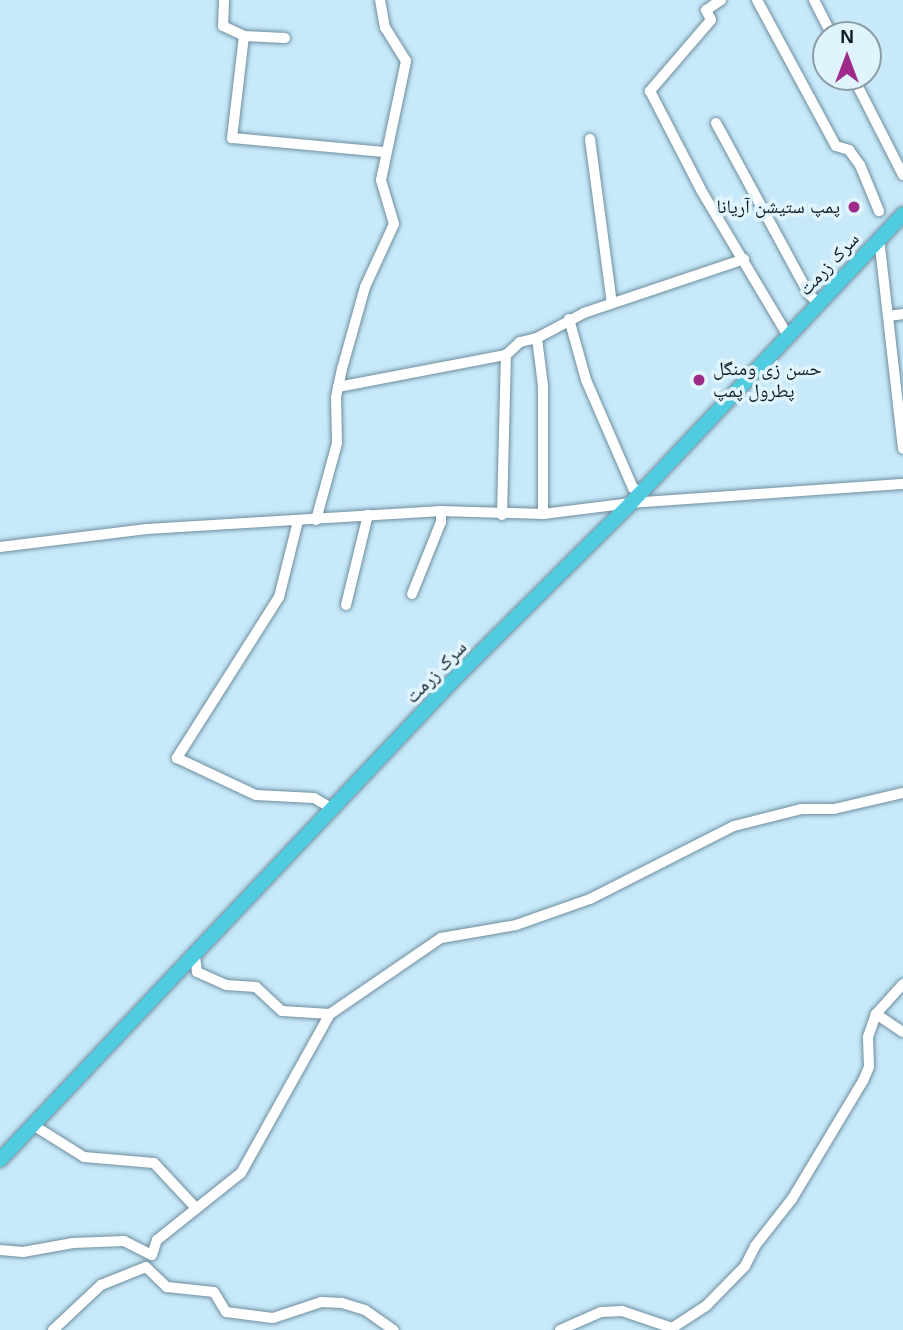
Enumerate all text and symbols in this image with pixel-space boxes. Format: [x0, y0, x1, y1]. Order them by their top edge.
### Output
north arrow [812, 21, 882, 91]
text: N [840, 26, 854, 47]
place label: پمپ ستیشن آریانا [716, 196, 840, 218]
marker: پمپ ستیشن آریانا [846, 199, 862, 215]
street label: سرک زرمت [794, 228, 864, 300]
place label: حسن زی ومنگل پطرول پمپ [713, 358, 821, 402]
marker: حسن زی ومنگل پطرول پمپ [691, 372, 707, 388]
street label: سرک زرمت [401, 636, 471, 708]

